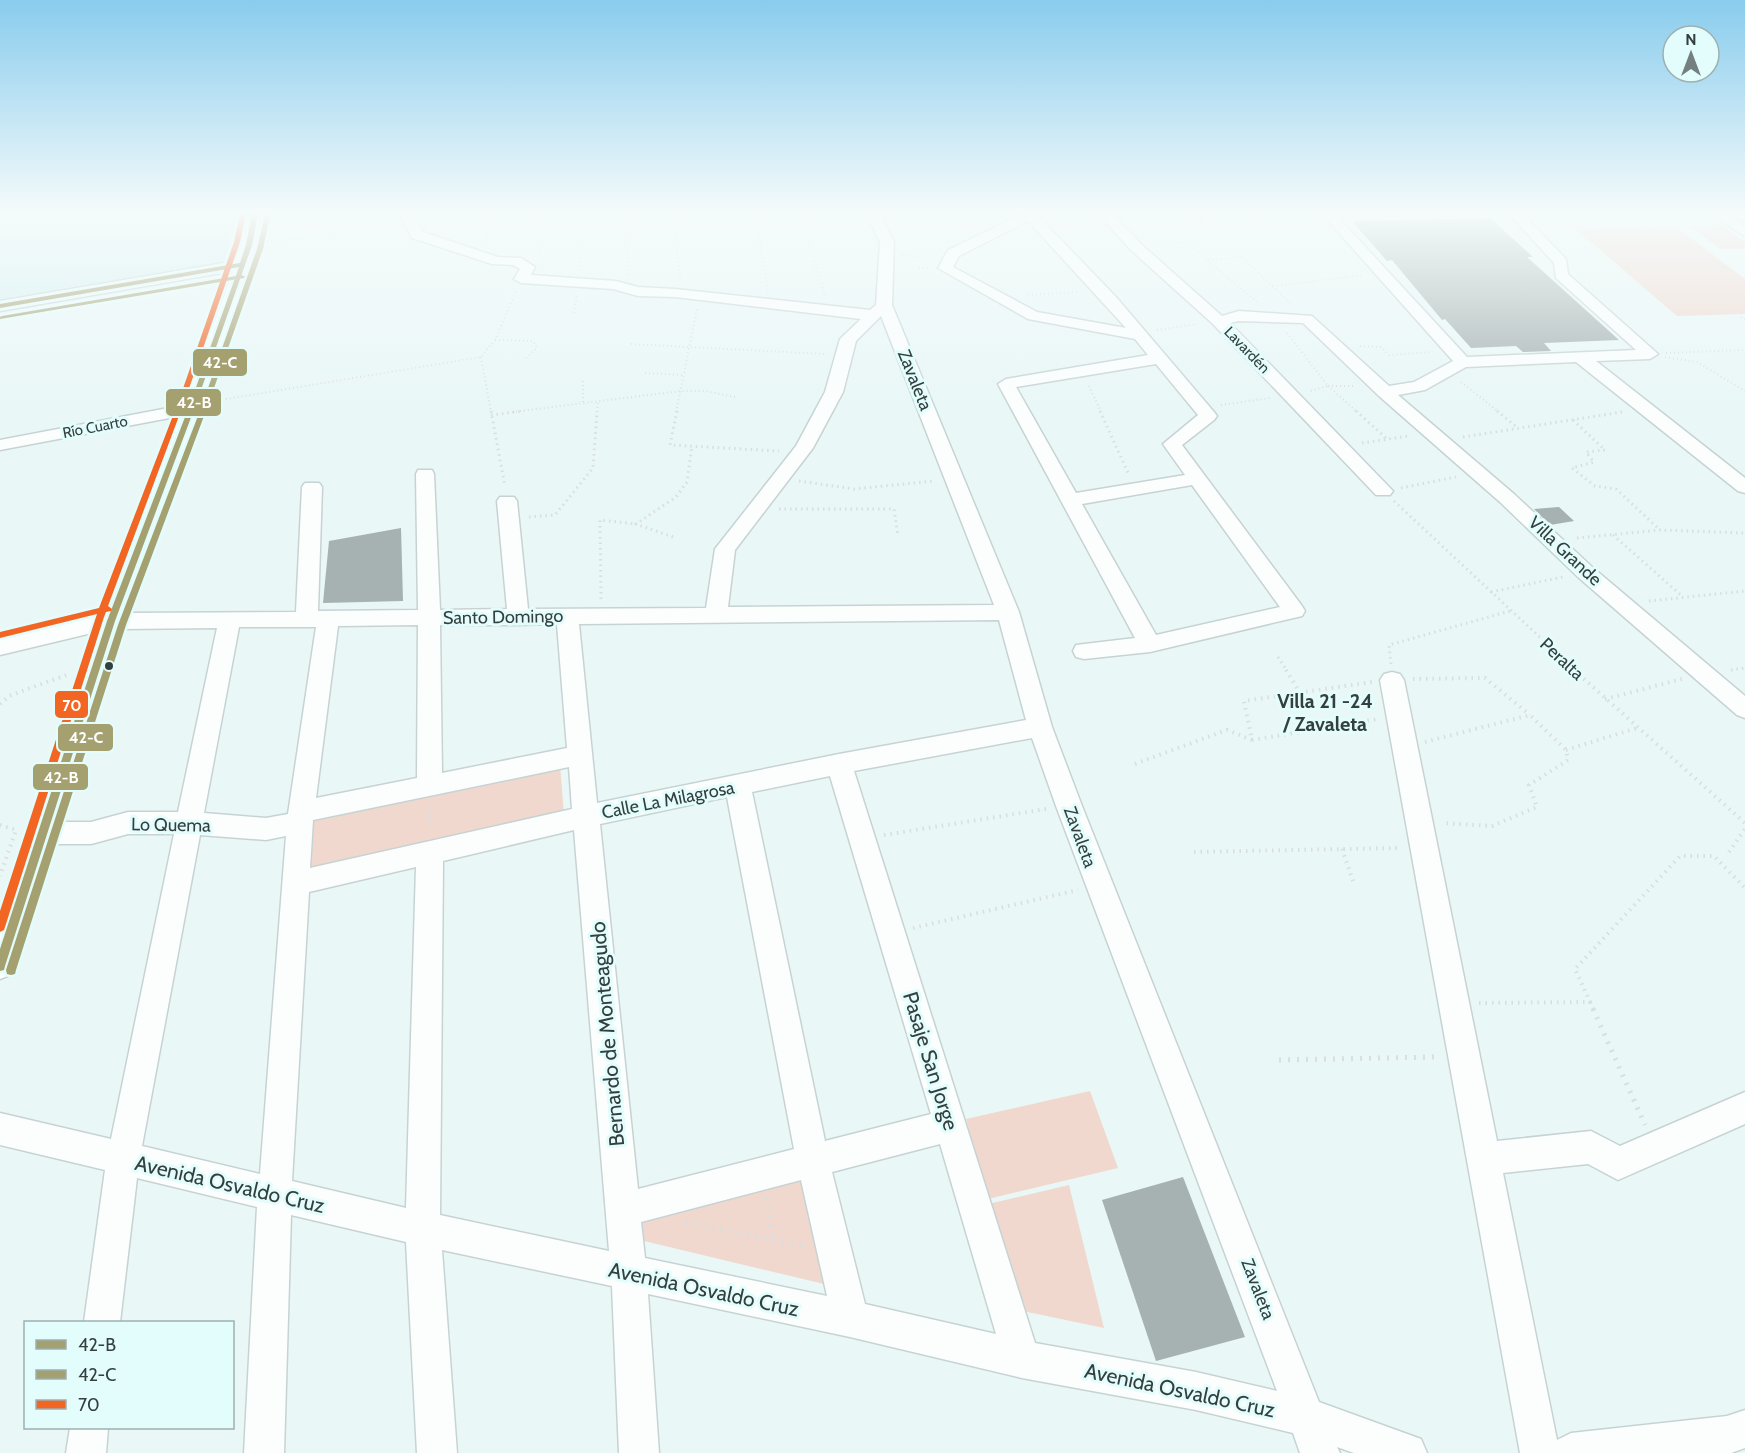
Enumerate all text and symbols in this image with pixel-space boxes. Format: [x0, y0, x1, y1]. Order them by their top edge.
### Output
north arrow [1661, 24, 1721, 84]
text: N [1685, 30, 1697, 49]
street label: Lavardén [1220, 323, 1274, 377]
street label: Zavaleta [893, 346, 937, 414]
line badge: 42-C [192, 348, 248, 377]
text: 42-C [203, 353, 238, 372]
line badge: 42-B [165, 388, 222, 417]
text: 42-B [177, 393, 211, 412]
street label: Río Cuarto [61, 412, 129, 442]
street label: Villa Grande [1524, 512, 1606, 590]
street label: Santo Domingo [443, 605, 563, 629]
street label: Peralta [1535, 633, 1589, 685]
unlabelled marker [103, 660, 115, 672]
district label: Villa 21 -24 / Zavaleta [1277, 689, 1373, 736]
line badge: 70 [54, 690, 89, 719]
text: 70 [62, 696, 82, 715]
line badge: 42-C [57, 723, 114, 752]
text: 42-C [69, 728, 104, 747]
line badge: 42-B [32, 763, 89, 791]
text: 42-B [44, 768, 78, 787]
street label: Calle La Milagrosa [600, 776, 737, 824]
street label: Zavaleta [1059, 803, 1101, 871]
street label: Lo Quema [131, 813, 211, 837]
street label: Bernardo de Monteagudo [585, 921, 629, 1147]
street label: Pasaje San Jorge [897, 989, 964, 1134]
street label: Avenida Osvaldo Cruz [133, 1150, 327, 1218]
street label: Zavaleta [1236, 1255, 1280, 1323]
street label: Avenida Osvaldo Cruz [607, 1257, 802, 1321]
legend [24, 1321, 234, 1429]
text: 42-B [78, 1334, 116, 1356]
street label: Avenida Osvaldo Cruz [1083, 1358, 1278, 1422]
text: 42-C [78, 1364, 116, 1386]
text: 70 [78, 1394, 99, 1416]

